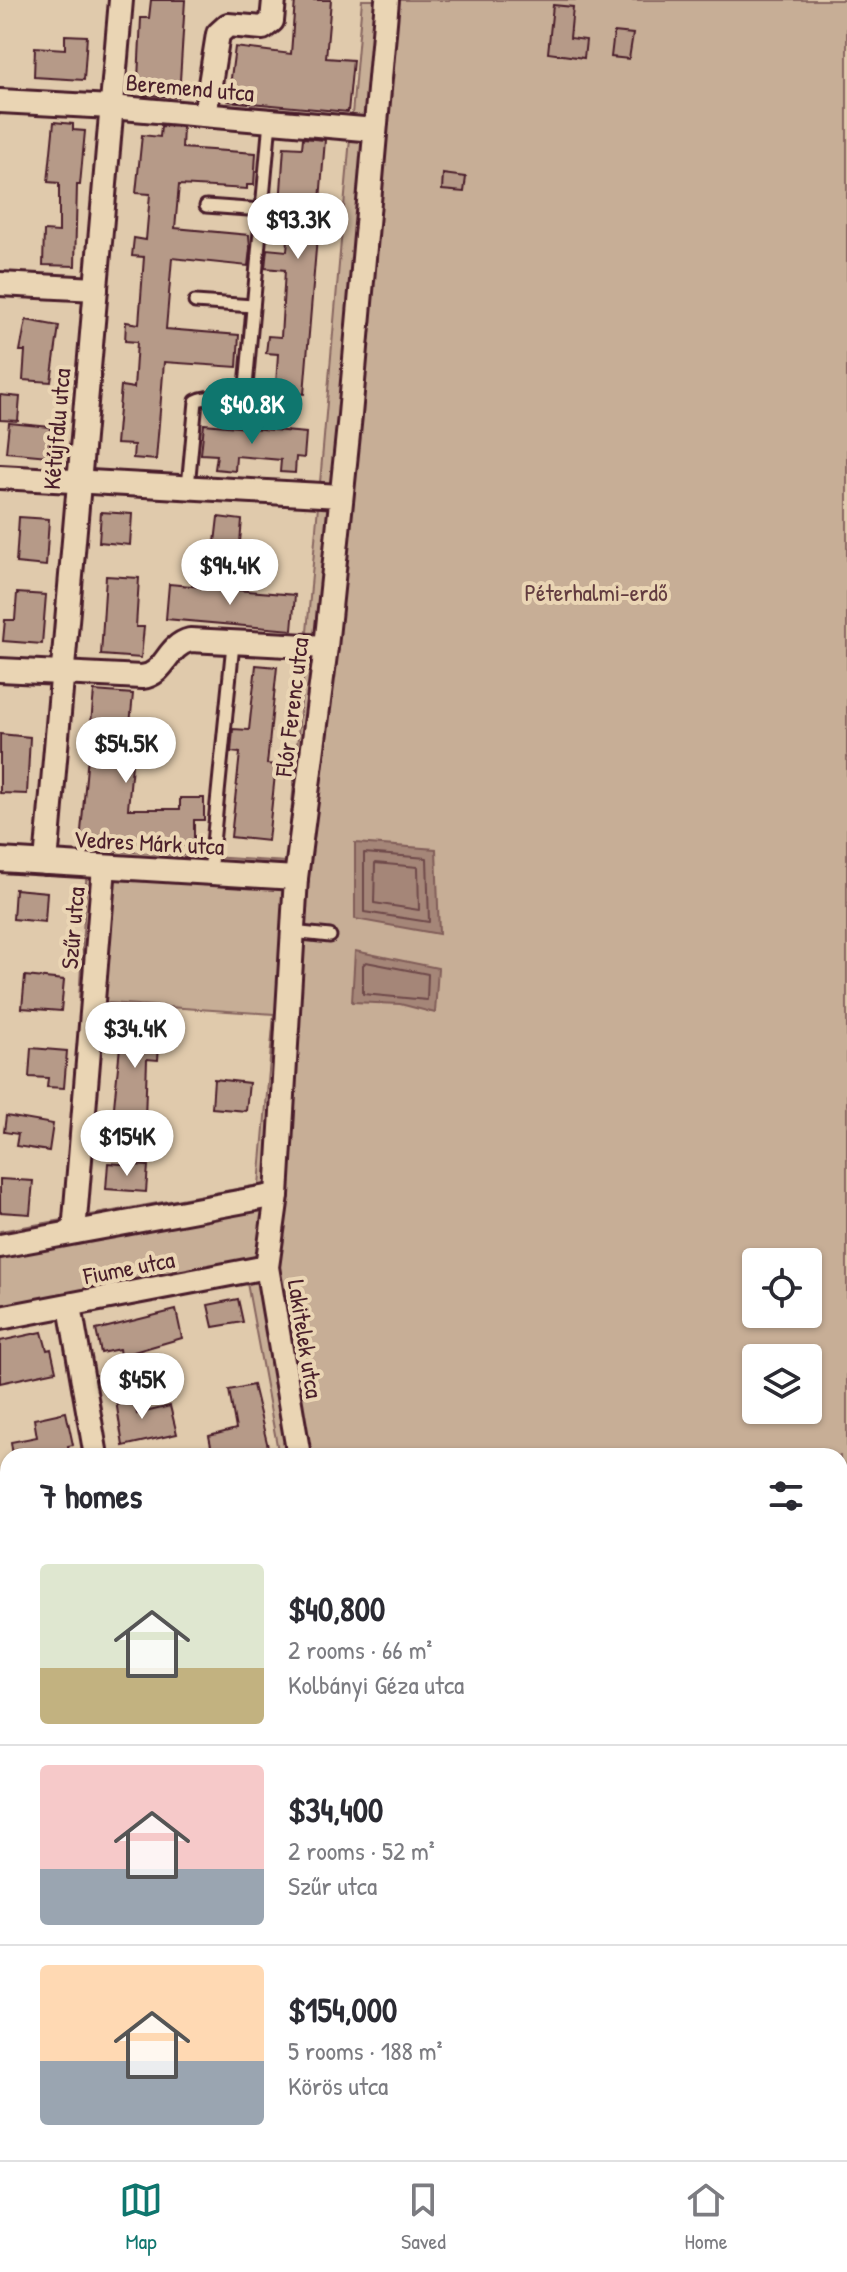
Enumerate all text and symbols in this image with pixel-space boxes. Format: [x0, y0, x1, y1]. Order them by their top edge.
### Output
street label: Beremend utca [125, 65, 256, 109]
pin: $93.3K [233, 193, 363, 261]
text: $93.3K [265, 201, 331, 236]
street label: Kétújfalu utca [35, 367, 77, 491]
pin: $40.8K [187, 378, 317, 446]
text: $40.8K [219, 386, 285, 421]
pin: $94.4K [165, 539, 295, 607]
text: $94.4K [199, 547, 261, 582]
park label: Péterhalmi-erdő [524, 576, 668, 608]
street label: Flór Ferenc utca [267, 636, 315, 779]
pin: $54.5K [61, 717, 191, 785]
text: $54.5K [94, 725, 158, 760]
street label: Vedres Márk utca [73, 822, 225, 862]
street label: Szűr utca [52, 886, 92, 970]
pin: $34.4K [70, 1002, 200, 1070]
text: $34.4K [103, 1010, 167, 1045]
pin: $154K [71, 1110, 183, 1178]
text: $154K [99, 1118, 155, 1153]
street label: Fiume utca [80, 1243, 177, 1292]
map controls [742, 1248, 822, 1424]
button: locate [742, 1248, 822, 1328]
street label: Lakitelek utca [281, 1277, 331, 1400]
button: layers [742, 1344, 822, 1424]
pin: $45K [95, 1353, 189, 1421]
text: $45K [118, 1361, 166, 1396]
text: 7 homes [40, 1473, 142, 1519]
icon: filters [764, 1474, 808, 1518]
text: $40,800 [288, 1586, 385, 1632]
icon: home [104, 1596, 200, 1692]
text: 2 rooms · 66 m² [288, 1632, 432, 1667]
text: Kolbányi Géza utca [288, 1667, 464, 1702]
text: $34,400 [288, 1787, 383, 1833]
icon: home [104, 1797, 200, 1893]
text: 2 rooms · 52 m² [288, 1833, 435, 1868]
text: Szűr utca [288, 1868, 377, 1903]
text: $154,000 [288, 1987, 397, 2033]
icon: home [104, 1997, 200, 2093]
text: 5 rooms · 188 m² [288, 2033, 442, 2068]
text: Körös utca [288, 2068, 388, 2103]
tab: Map [119, 2178, 163, 2256]
tab: Saved [401, 2178, 446, 2256]
tab: Home [684, 2178, 728, 2256]

